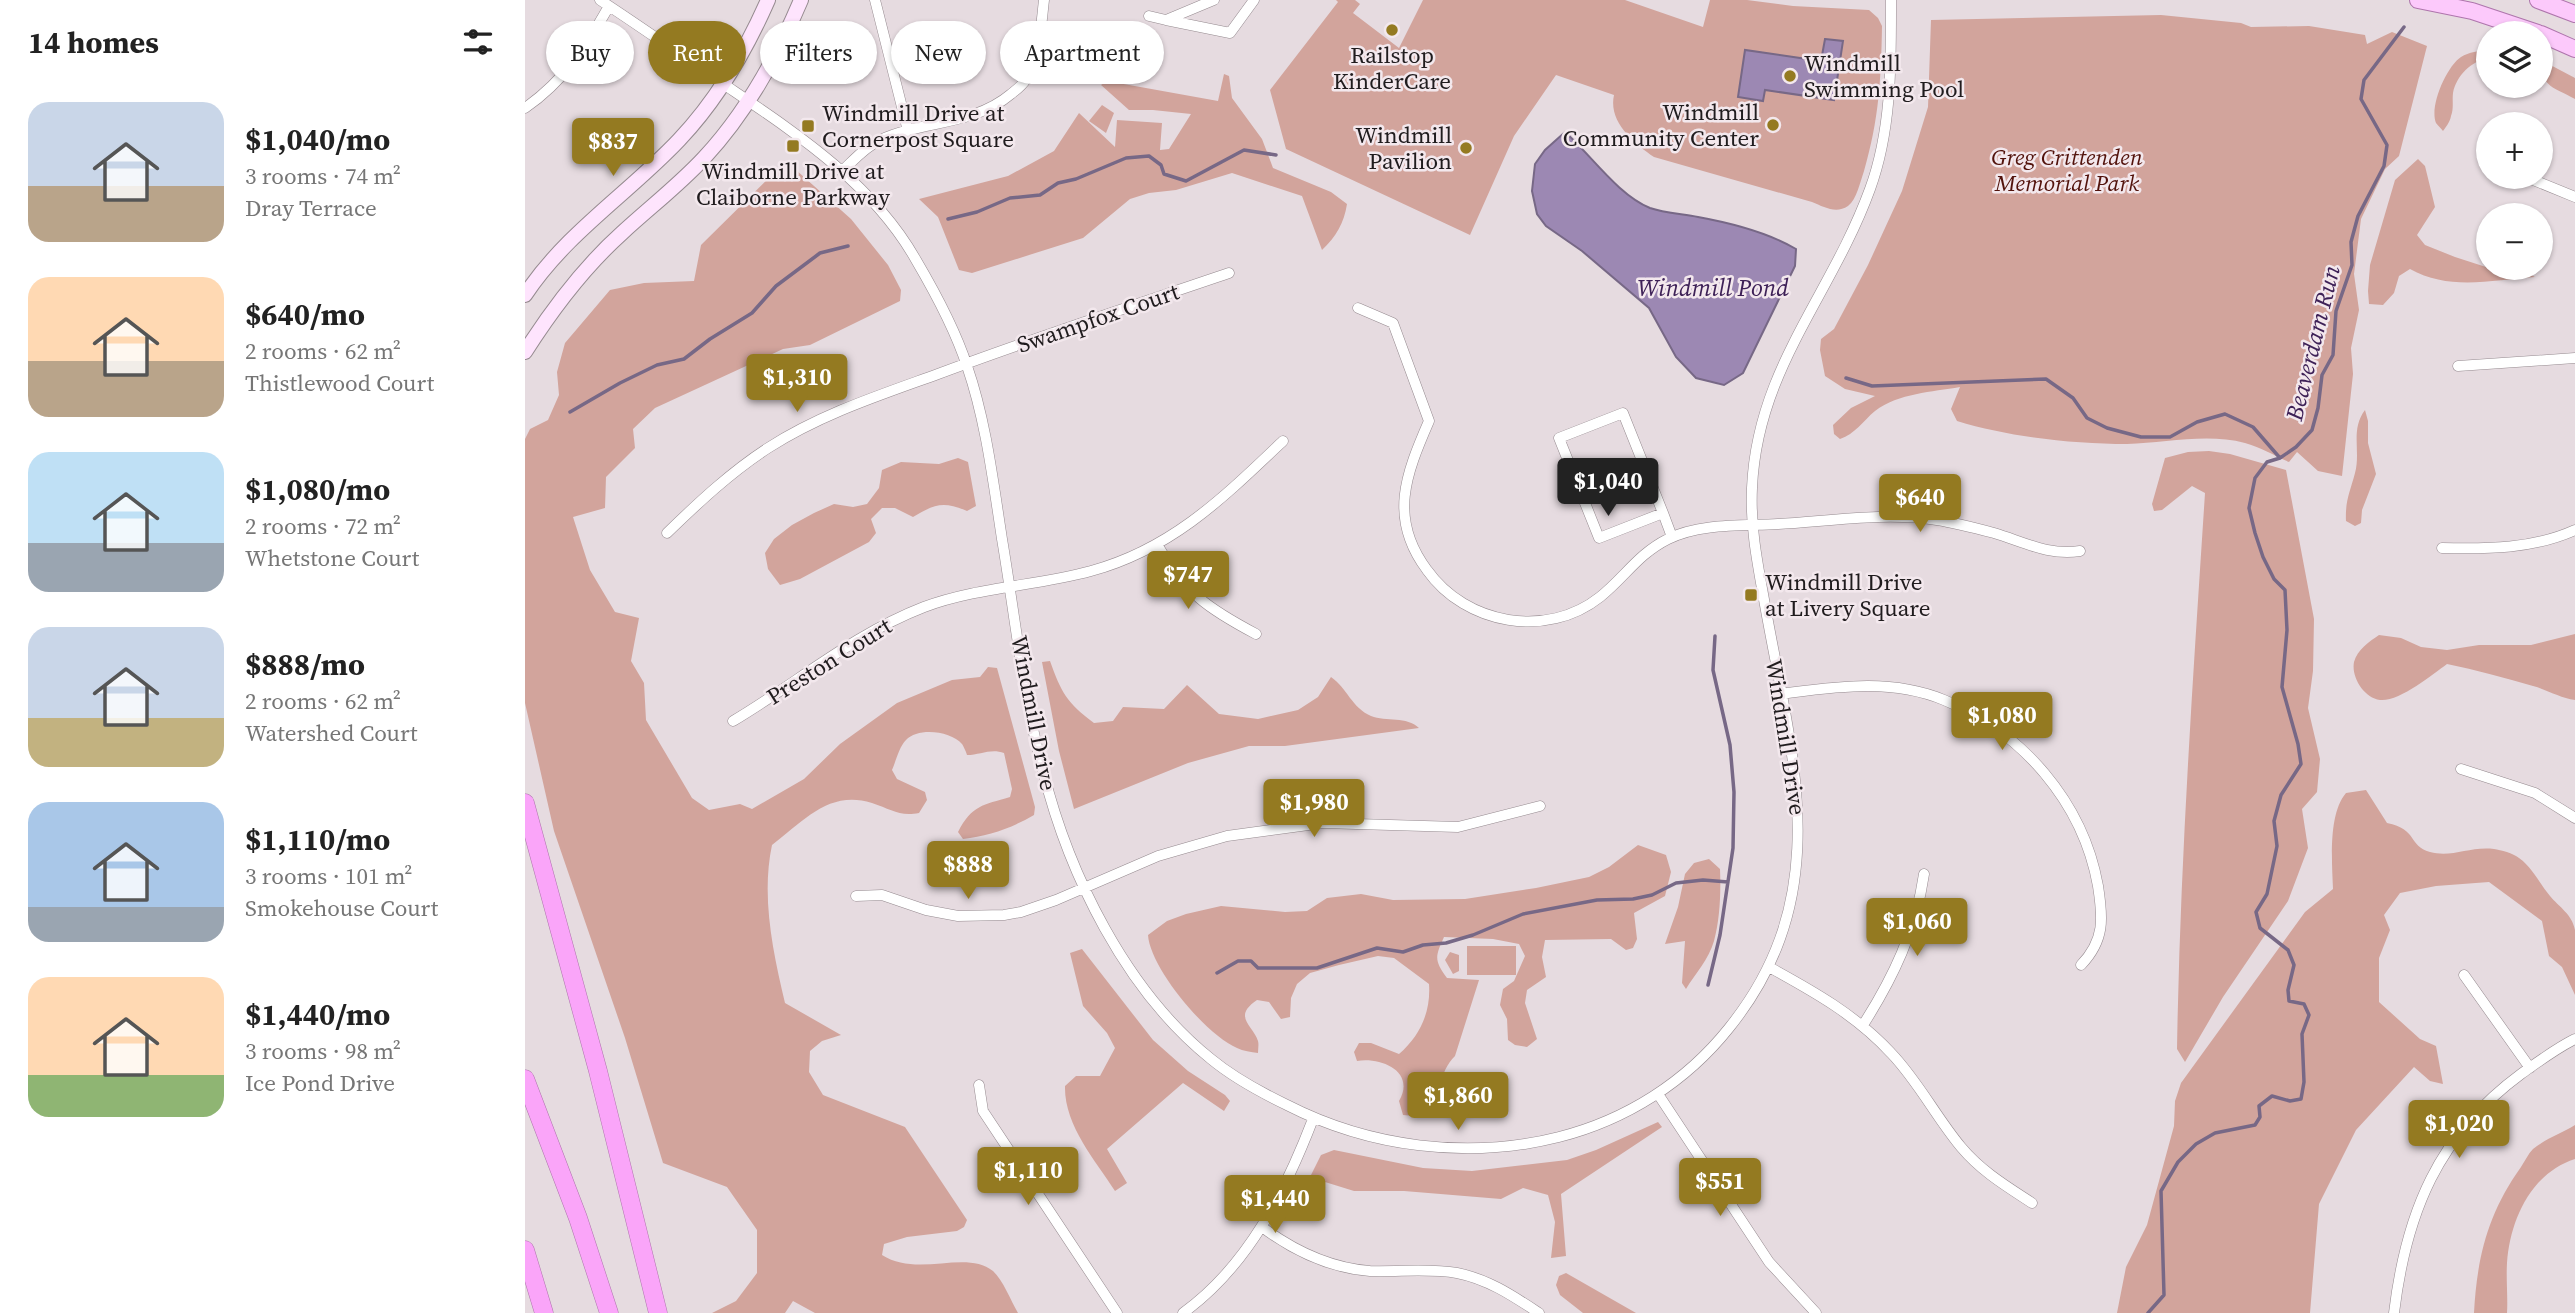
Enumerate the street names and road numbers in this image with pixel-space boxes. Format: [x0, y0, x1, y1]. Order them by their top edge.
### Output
street label: Swampfox Court [1013, 275, 1184, 361]
street label: Preston Court [760, 610, 898, 712]
street label: Windmill Drive [1003, 633, 1065, 793]
street label: Windmill Drive [1758, 657, 1814, 817]

